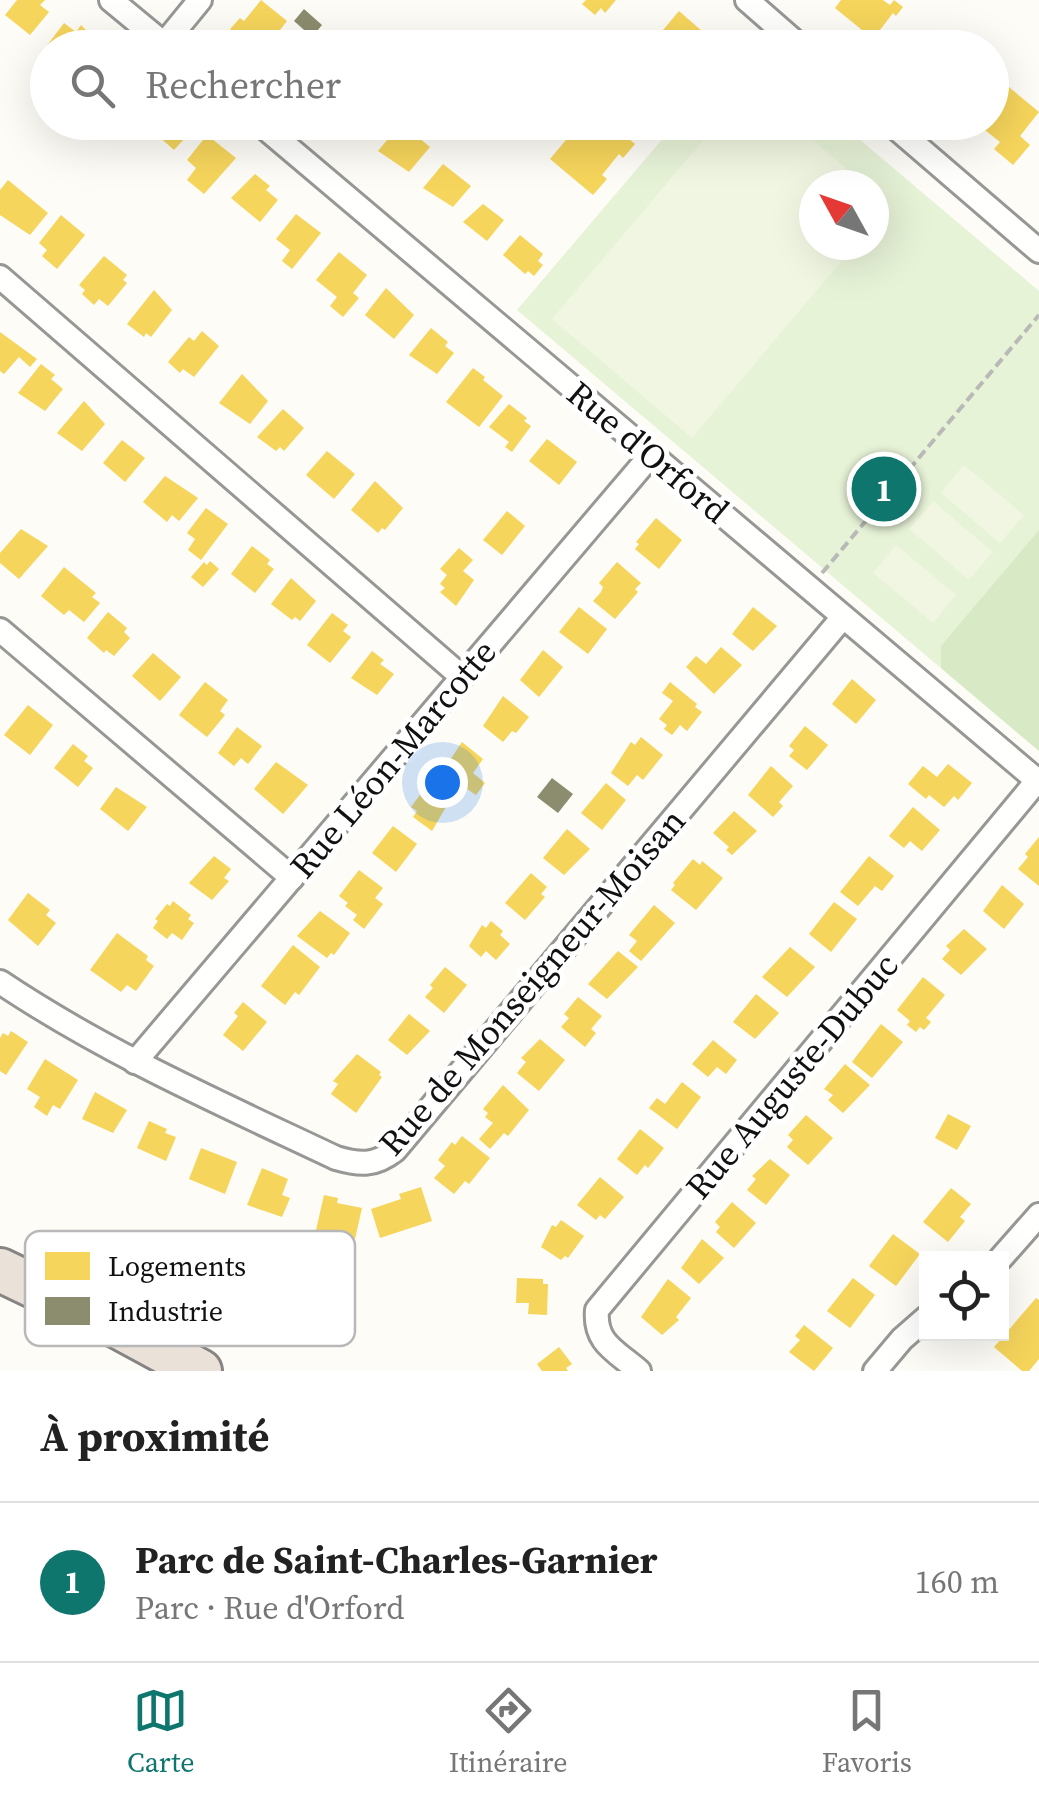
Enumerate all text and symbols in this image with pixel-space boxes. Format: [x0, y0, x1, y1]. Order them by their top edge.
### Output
search box [30, 30, 1009, 140]
icon: search [65, 58, 120, 113]
text: Rechercher [145, 59, 341, 111]
north arrow [799, 170, 889, 260]
street label: Rue d'Orford [557, 370, 739, 534]
pin: 1 [852, 452, 916, 526]
street label: Rue Léon-Marcotte [279, 629, 507, 889]
your location [417, 757, 468, 808]
street label: Rue de Monseigneur-Moisan [368, 798, 696, 1166]
street label: Rue Auguste-Dubuc [675, 943, 909, 1209]
legend [25, 1231, 355, 1346]
text: Logements [108, 1247, 246, 1285]
map controls [919, 1251, 1009, 1341]
button: locate [919, 1251, 1009, 1341]
text: Industrie [108, 1292, 223, 1330]
text: À proximité [40, 1407, 269, 1465]
text: Parc de Saint-Charles-Garnier [135, 1534, 657, 1586]
text: 1 [64, 1560, 81, 1604]
text: 160 m [915, 1560, 999, 1604]
text: Parc · Rue d'Orford [135, 1586, 404, 1630]
tab: Carte [127, 1683, 195, 1781]
tab: Itinéraire [449, 1683, 568, 1781]
tab: Favoris [822, 1683, 912, 1781]

